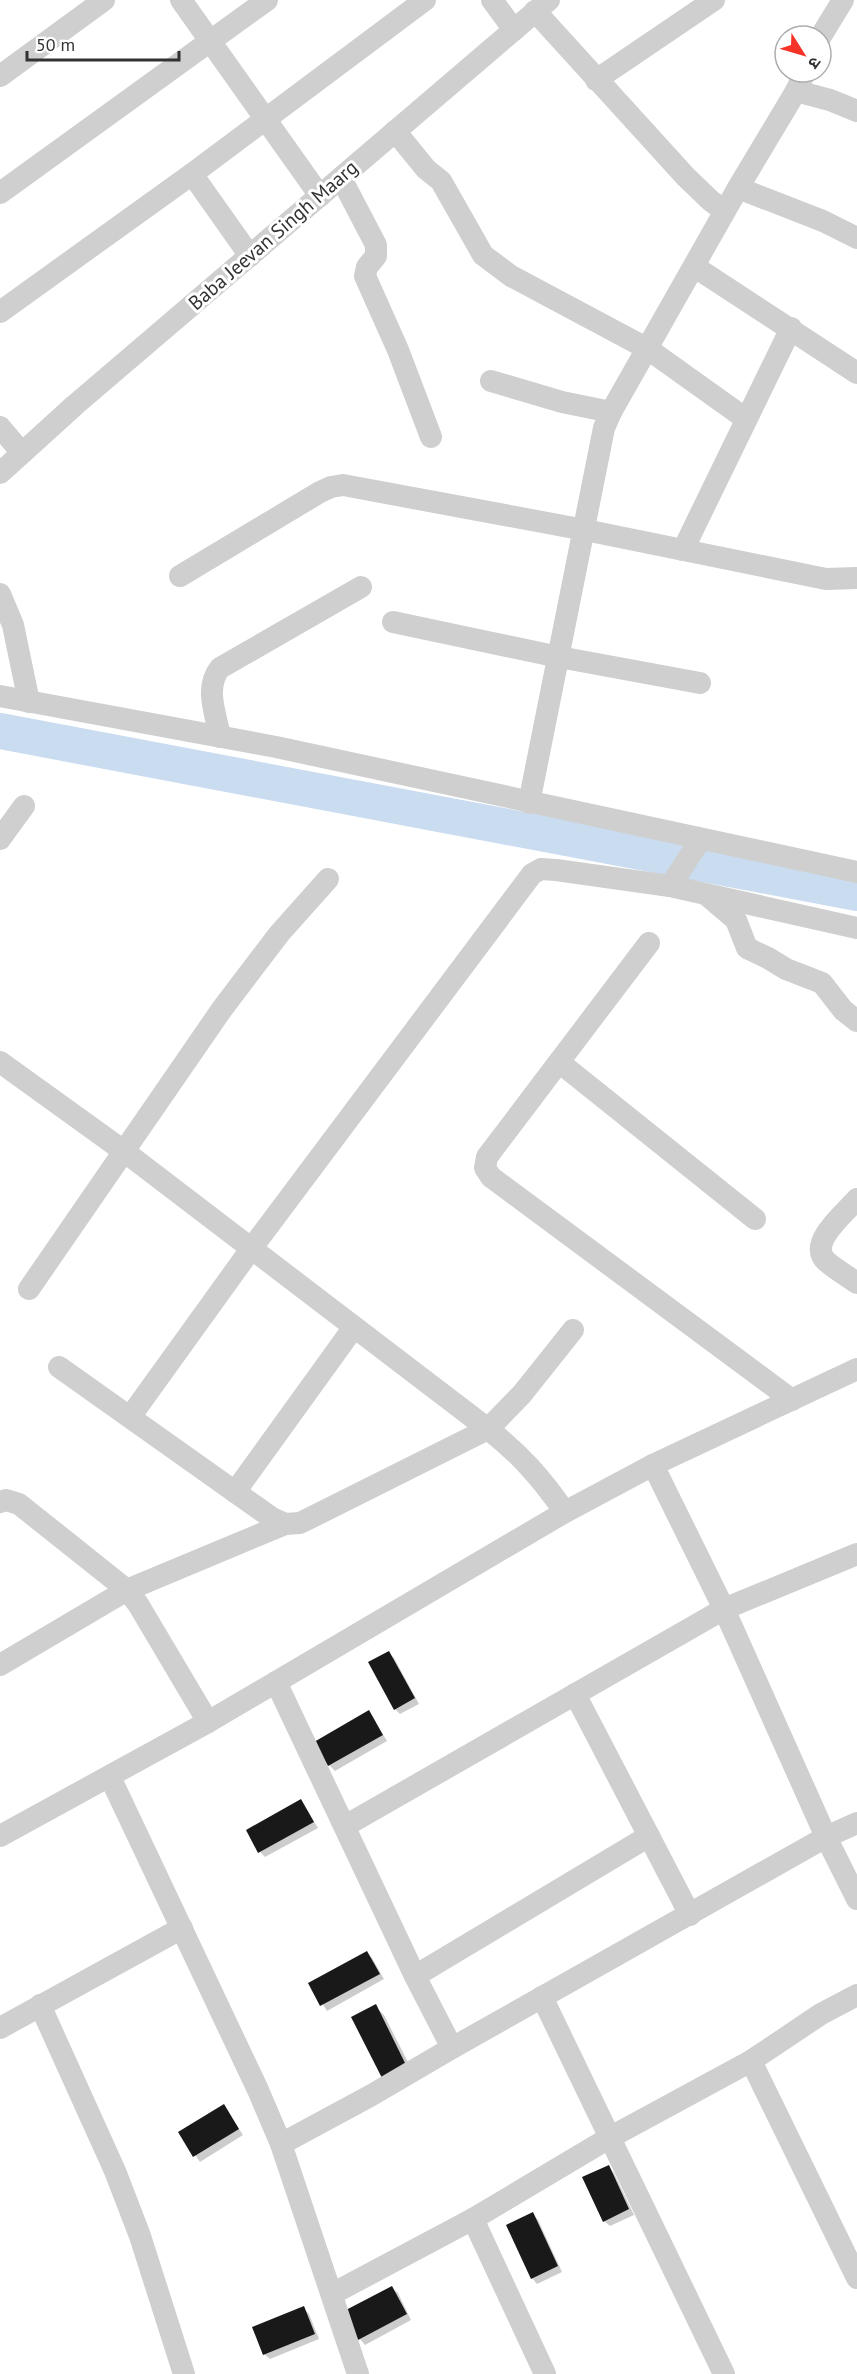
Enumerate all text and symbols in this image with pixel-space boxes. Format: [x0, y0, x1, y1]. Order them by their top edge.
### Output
scale bar [27, 24, 178, 62]
north arrow [773, 24, 833, 84]
text: 50 m [36, 33, 75, 56]
text: उ [804, 53, 826, 73]
street label: Baba Jeevan Singh Maarg [183, 154, 363, 316]

